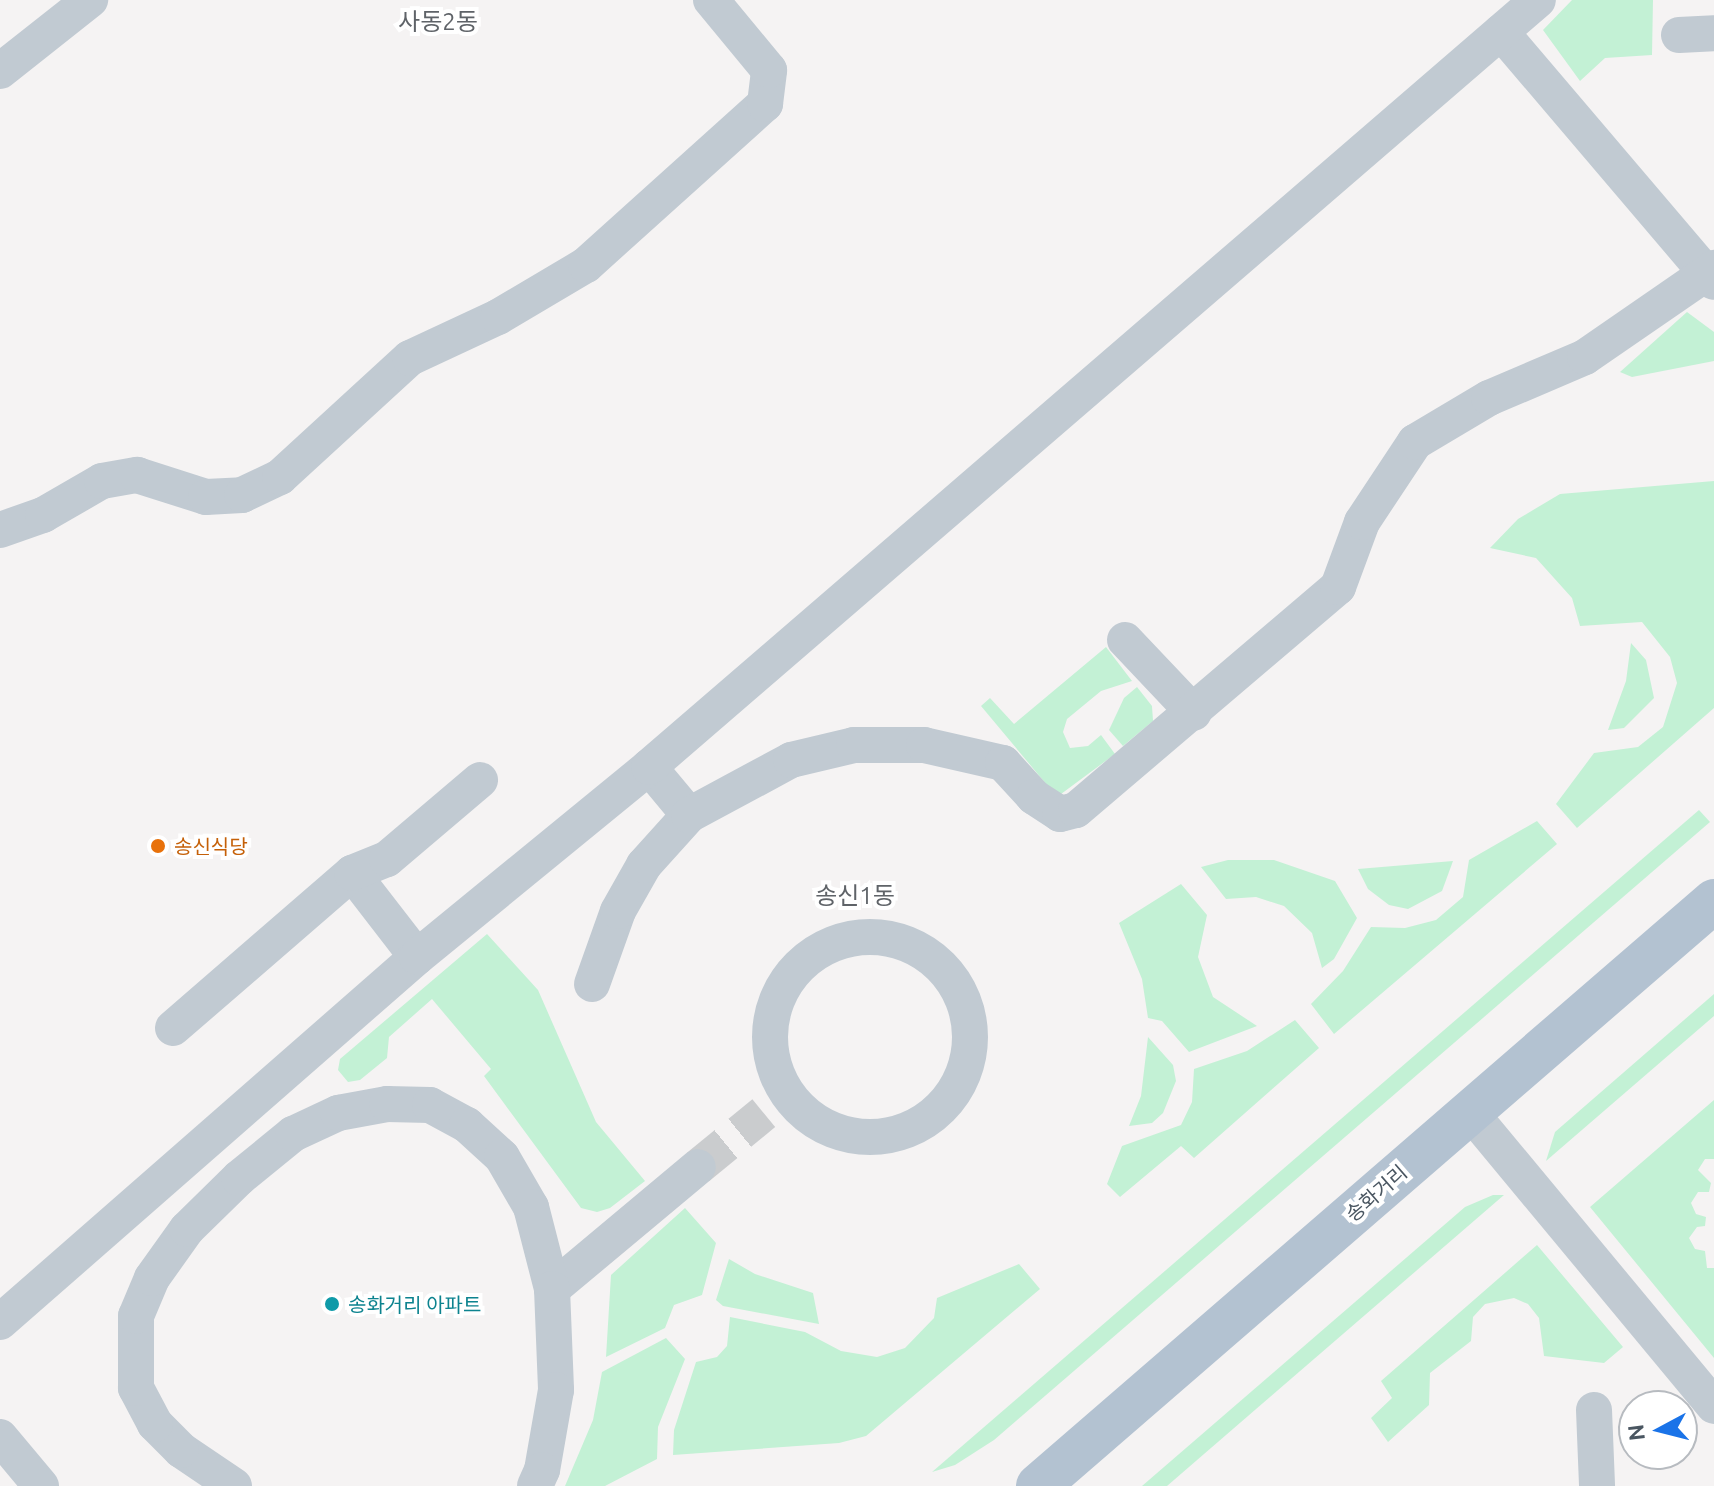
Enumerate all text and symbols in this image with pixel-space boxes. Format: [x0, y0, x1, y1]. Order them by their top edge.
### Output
district label: 사동2동 [398, 8, 478, 36]
place label: 송신식당 [174, 834, 248, 858]
marker: 송신식당 [149, 837, 167, 855]
district label: 송신1동 [815, 882, 895, 910]
street label: 송화거리 [1340, 1160, 1412, 1226]
place label: 송화거리 아파트 [348, 1292, 481, 1316]
marker: 송화거리 아파트 [323, 1295, 341, 1313]
north arrow [1618, 1390, 1698, 1470]
text: N [1622, 1423, 1649, 1442]

